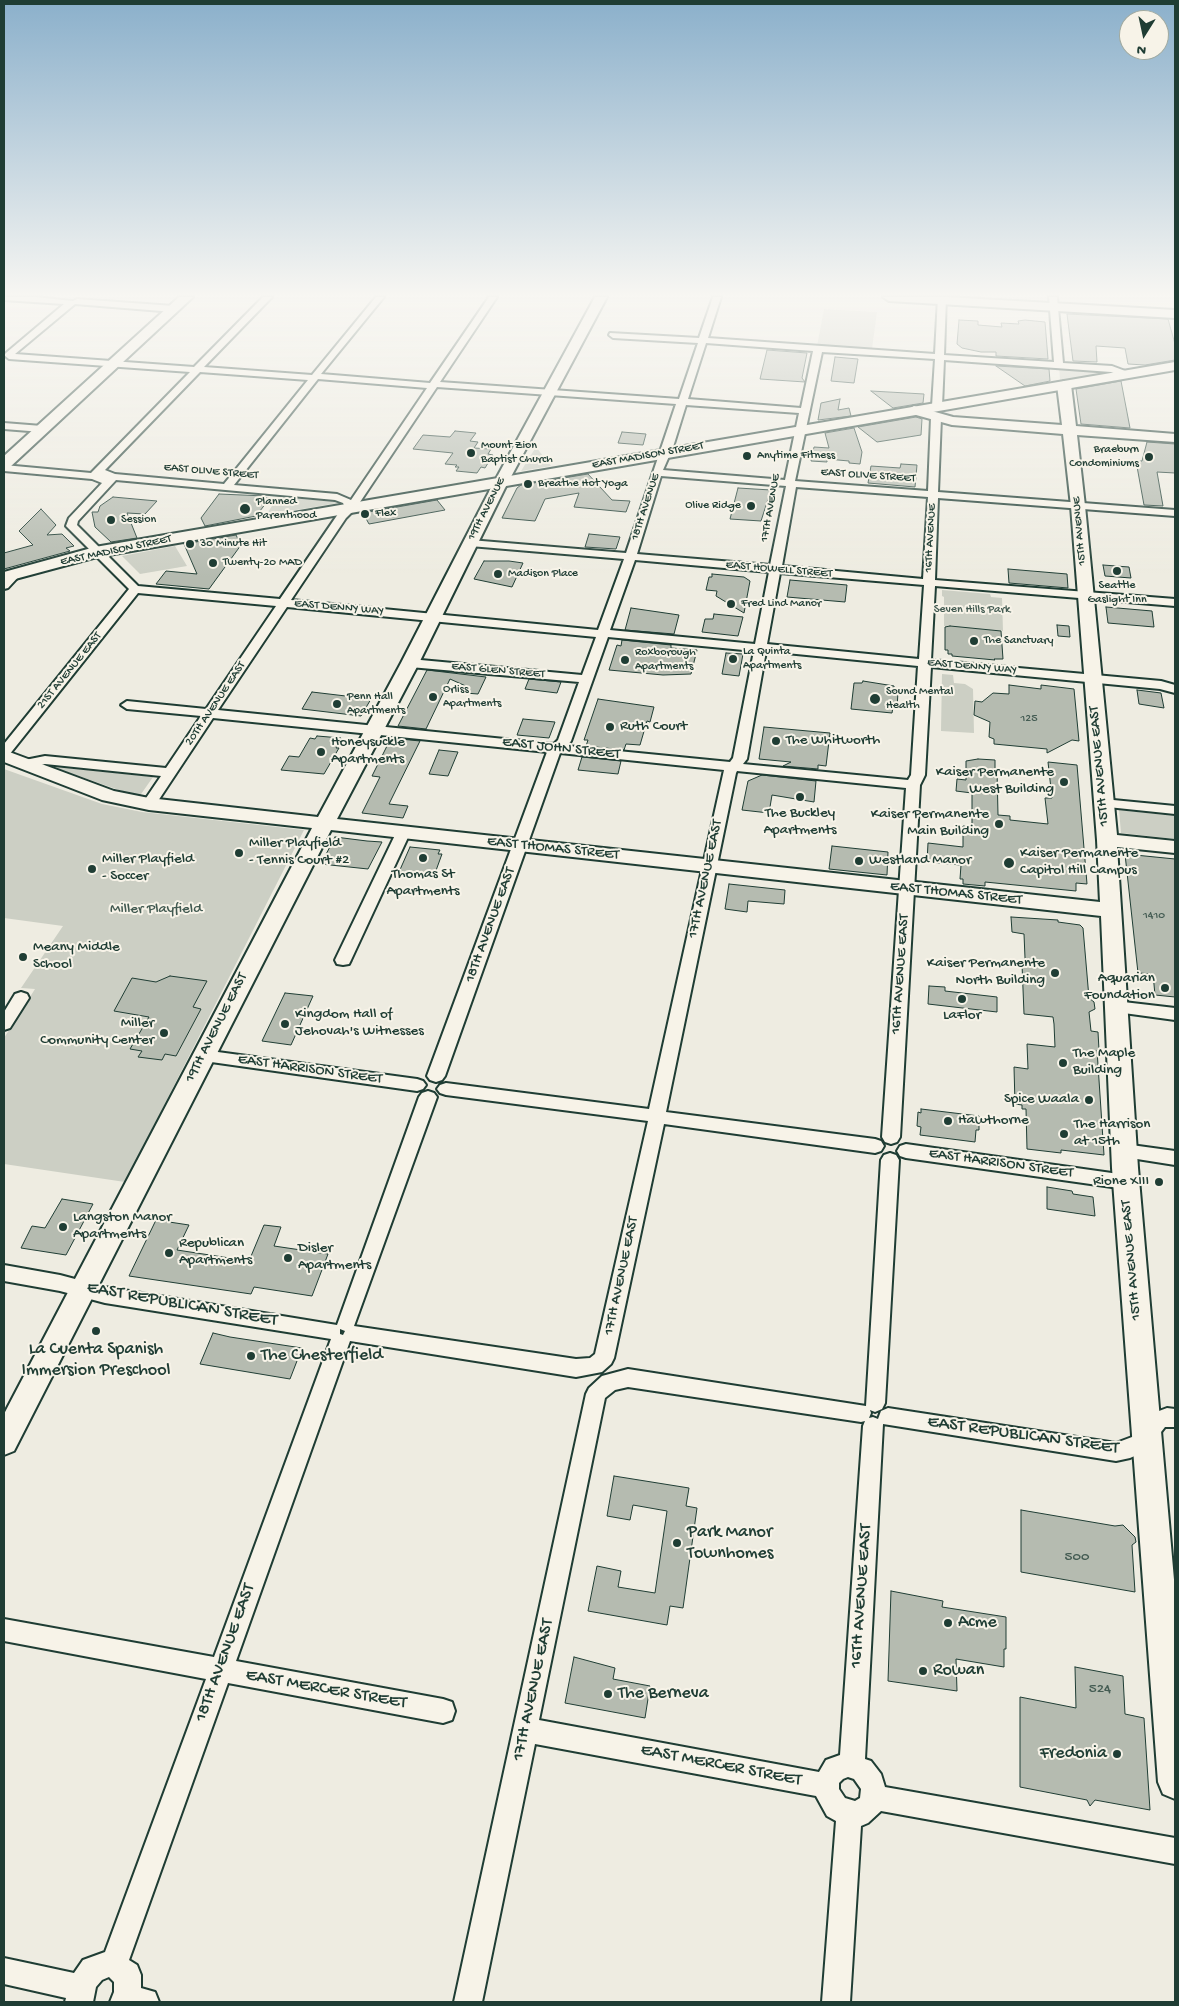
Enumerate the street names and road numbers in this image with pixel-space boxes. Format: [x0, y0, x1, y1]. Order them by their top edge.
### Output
street label: EAST MADISON STREET [591, 439, 705, 473]
street label: EAST OLIVE STREET [163, 461, 259, 483]
street label: EAST OLIVE STREET [820, 466, 916, 486]
street label: 18TH AVENUE [628, 472, 664, 542]
street label: 17TH AVENUE [758, 473, 784, 543]
street label: 19TH AVENUE [465, 475, 509, 543]
street label: 15TH AVENUE [1070, 496, 1090, 566]
street label: 16TH AVENUE [922, 503, 940, 573]
street label: EAST MADISON STREET [59, 532, 173, 570]
street label: EAST HOWELL STREET [725, 558, 833, 582]
street label: EAST DENNY WAY [294, 597, 384, 619]
street label: 21ST AVENUE EAST [35, 630, 105, 712]
street label: EAST DENNY WAY [927, 656, 1017, 678]
street label: 20TH AVENUE EAST [183, 659, 249, 749]
street label: EAST GLEN STREET [451, 660, 545, 682]
street label: 15TH AVENUE EAST [1086, 705, 1114, 827]
street label: EAST JOHN STREET [501, 734, 621, 764]
street label: 17TH AVENUE EAST [685, 818, 727, 940]
street label: EAST THOMAS STREET [486, 833, 620, 865]
street label: 18TH AVENUE EAST [462, 865, 520, 985]
street label: EAST THOMAS STREET [889, 878, 1023, 910]
street label: 16TH AVENUE EAST [888, 913, 914, 1035]
street label: 19TH AVENUE EAST [182, 970, 252, 1086]
street label: EAST HARRISON STREET [237, 1051, 383, 1089]
street label: EAST HARRISON STREET [928, 1145, 1074, 1183]
street label: 15TH AVENUE EAST [1118, 1199, 1146, 1321]
street label: 17TH AVENUE EAST [601, 1215, 643, 1337]
street label: EAST REPUBLICAN STREET [85, 1278, 279, 1332]
street label: EAST REPUBLICAN STREET [926, 1412, 1120, 1460]
street label: 16TH AVENUE EAST [846, 1523, 878, 1669]
street label: 18TH AVENUE EAST [191, 1581, 261, 1725]
street label: 17TH AVENUE EAST [508, 1617, 560, 1763]
street label: EAST MERCER STREET [244, 1665, 408, 1715]
street label: EAST MERCER STREET [639, 1740, 803, 1792]

